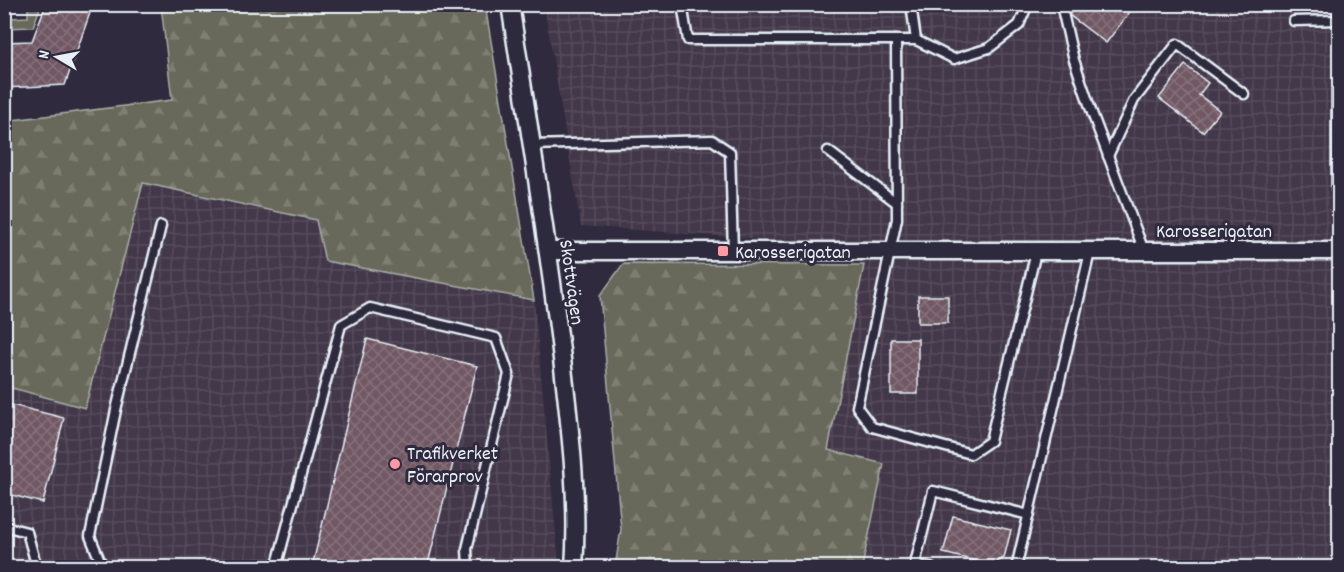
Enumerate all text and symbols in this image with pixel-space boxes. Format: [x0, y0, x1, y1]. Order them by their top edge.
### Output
north arrow [27, 27, 87, 87]
text: N [33, 49, 57, 61]
street label: Karosserigatan [1156, 219, 1272, 247]
street label: Skottvägen [550, 238, 590, 327]
place label: Karosserigatan [735, 240, 851, 268]
marker: Karosserigatan [716, 244, 730, 258]
place label: Trafikverket Förarprov [407, 441, 498, 492]
marker: Trafikverket Förarprov [388, 457, 402, 471]

